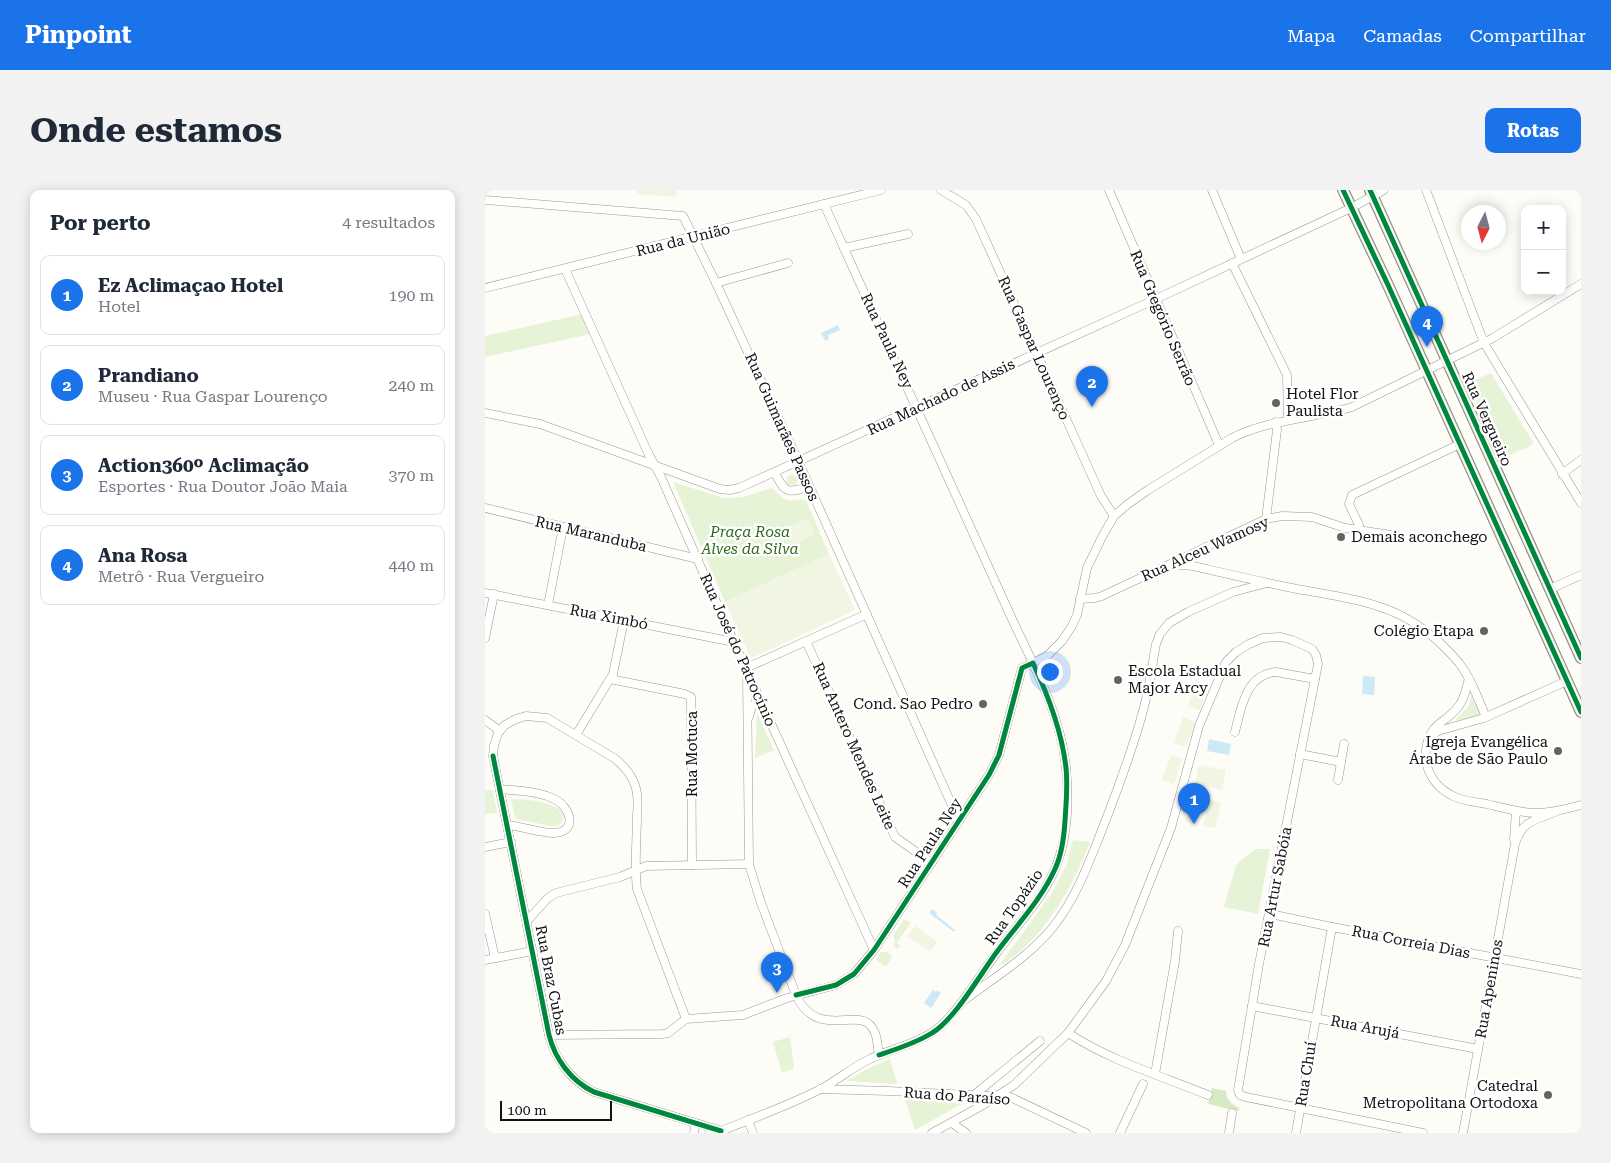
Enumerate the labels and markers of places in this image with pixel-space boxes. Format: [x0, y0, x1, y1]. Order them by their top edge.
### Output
pin: 4 [1411, 306, 1443, 347]
pin: 2 [1076, 366, 1108, 407]
place label: Hotel Flor Paulista [1286, 385, 1359, 420]
marker: Hotel Flor Paulista [1270, 397, 1282, 409]
place label: Demais aconchego [1351, 528, 1487, 546]
marker: Demais aconchego [1335, 531, 1347, 543]
place label: Colégio Etapa [1374, 622, 1474, 640]
marker: Colégio Etapa [1478, 625, 1490, 637]
place label: Escola Estadual Major Arcy [1128, 662, 1241, 697]
marker: Escola Estadual Major Arcy [1112, 674, 1124, 686]
place label: Cond. Sao Pedro [853, 695, 973, 713]
marker: Cond. Sao Pedro [977, 698, 989, 710]
place label: Igreja Evangélica Árabe de São Paulo [1409, 733, 1548, 768]
marker: Igreja Evangélica Árabe de São Paulo [1552, 745, 1564, 757]
pin: 1 [1178, 783, 1210, 824]
pin: 3 [761, 952, 793, 993]
place label: Catedral Metropolitana Ortodoxa [1363, 1077, 1538, 1112]
marker: Catedral Metropolitana Ortodoxa [1542, 1089, 1554, 1101]

